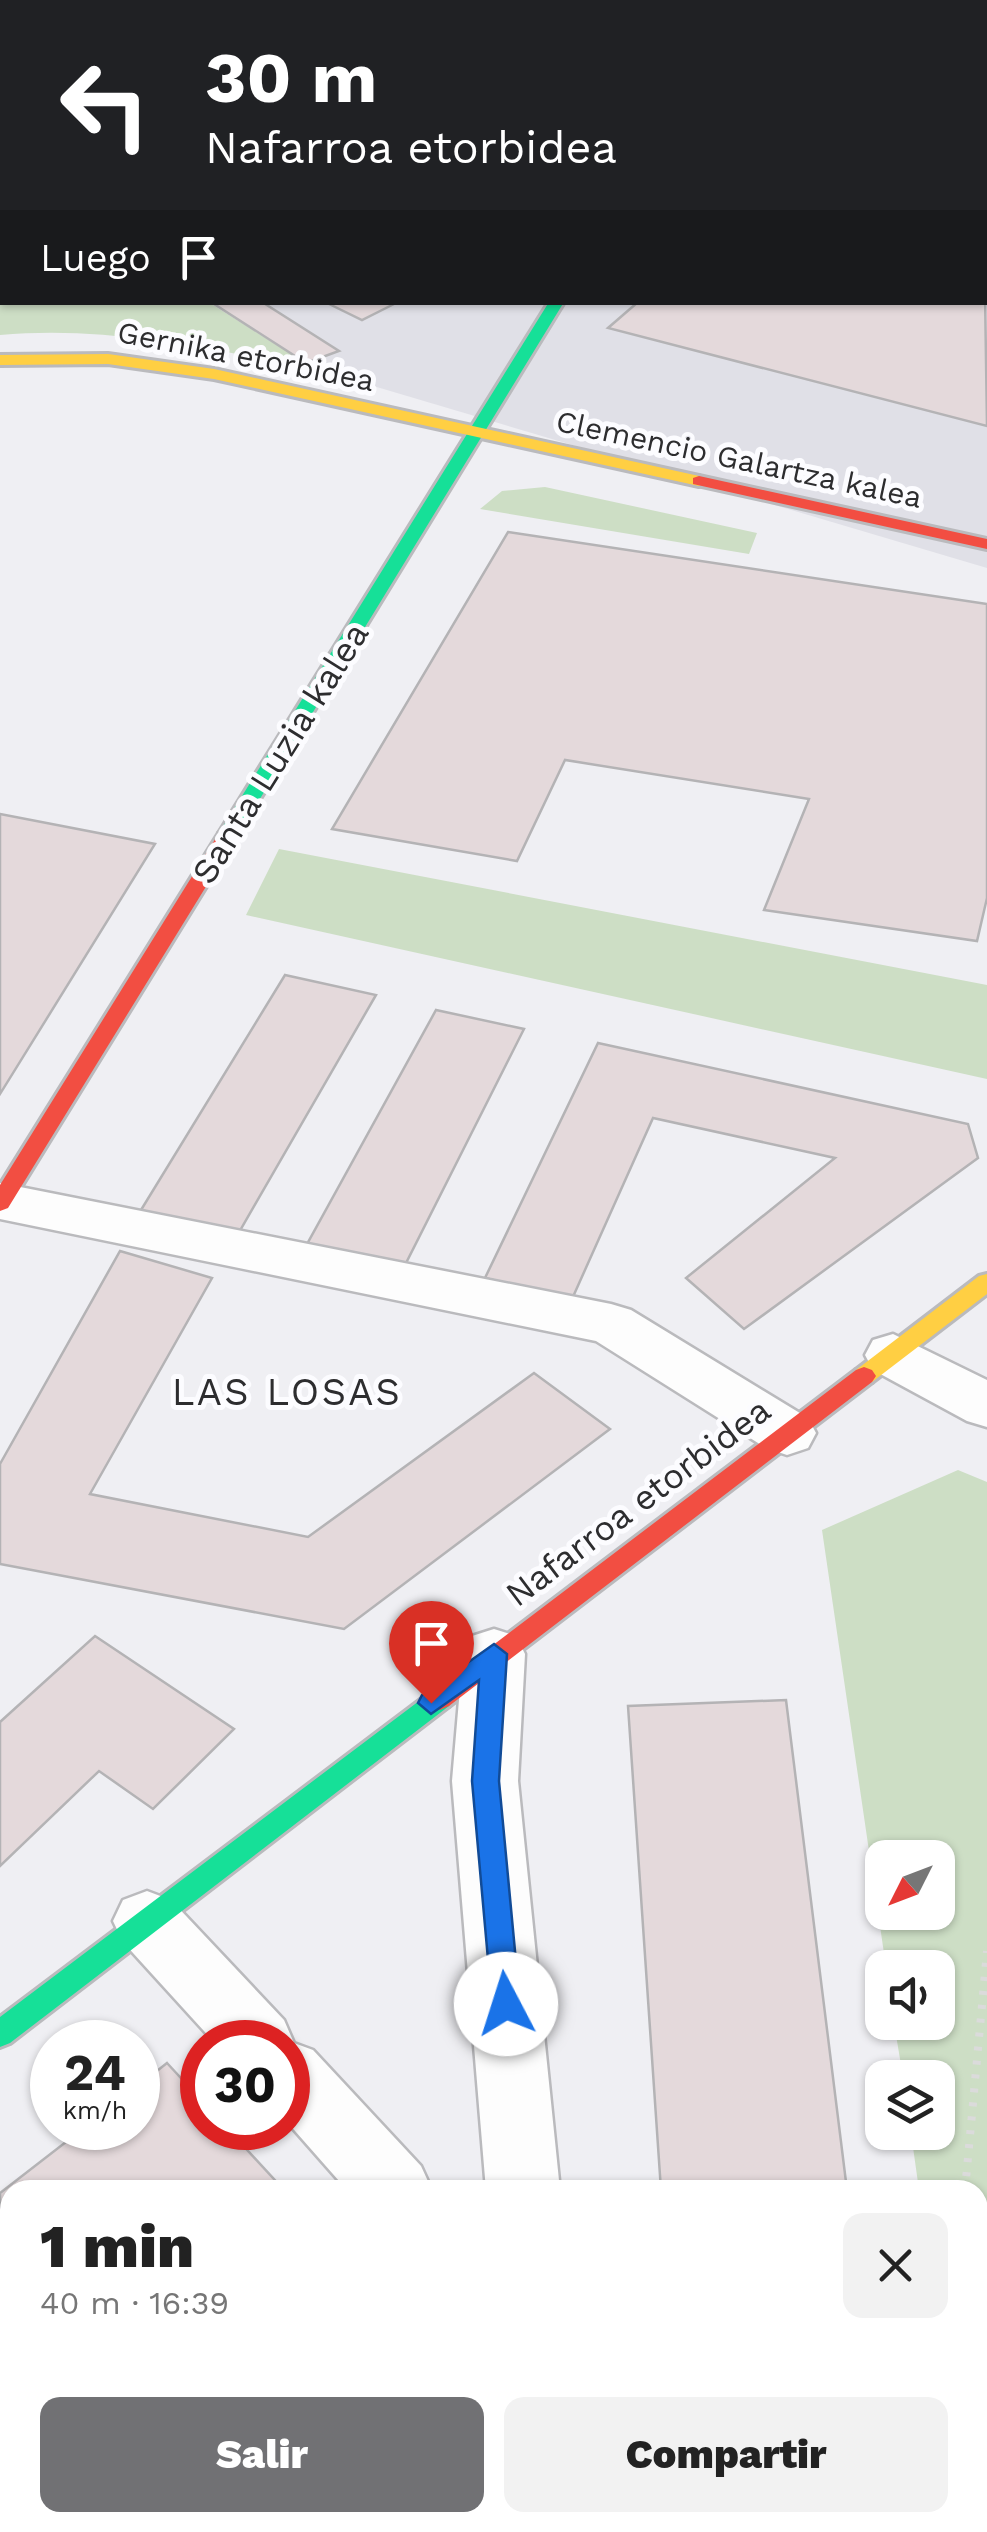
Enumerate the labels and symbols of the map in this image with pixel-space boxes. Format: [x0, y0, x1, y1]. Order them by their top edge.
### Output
street label: Gernika etorbidea [115, 314, 377, 398]
street label: Clemencio Galartza kalea [553, 403, 925, 515]
street label: Santa Luzia kalea [183, 615, 377, 891]
district label: LAS LOSAS [172, 1370, 402, 1414]
street label: Nafarroa etorbidea [497, 1389, 779, 1615]
pin [389, 1601, 474, 1704]
north arrow [865, 1840, 955, 1930]
position arrow [454, 1952, 558, 2056]
speed limit sign: 30 [180, 2020, 310, 2150]

